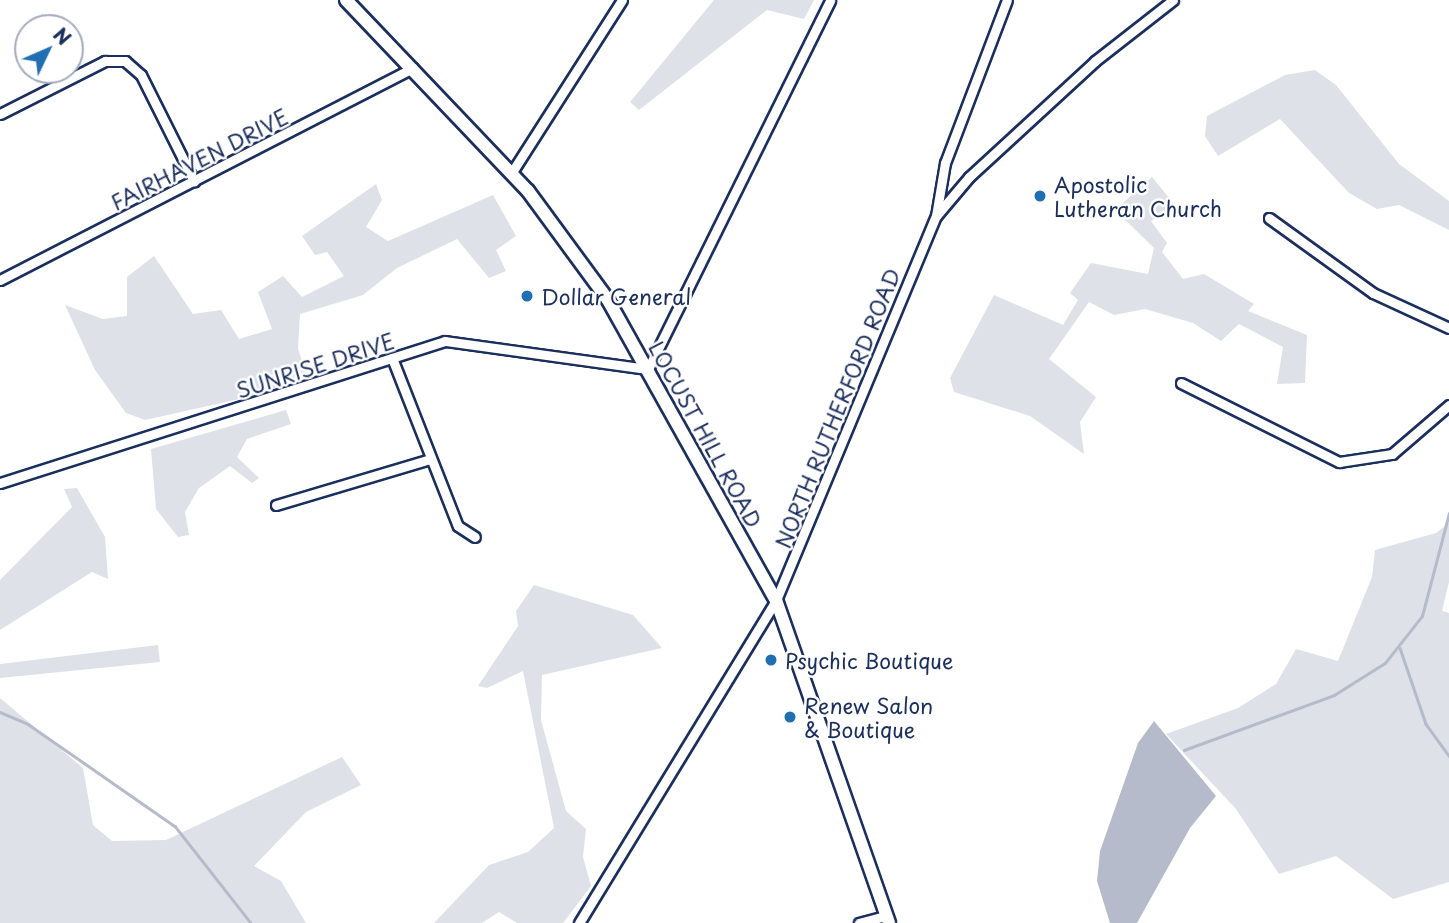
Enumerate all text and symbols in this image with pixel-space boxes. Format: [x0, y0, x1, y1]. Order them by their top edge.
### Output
north arrow [14, 14, 84, 84]
text: N [47, 21, 78, 51]
street label: FAIRHAVEN DRIVE [106, 103, 292, 215]
place label: Apostolic Lutheran Church [1054, 171, 1222, 221]
marker: Apostolic Lutheran Church [1032, 188, 1048, 204]
street label: NORTH RUTHERFORD ROAD [769, 263, 905, 553]
place label: Dollar General [541, 283, 692, 309]
marker: Dollar General [519, 288, 535, 304]
street label: SUNRISE DRIVE [233, 328, 397, 402]
street label: LOCUST HILL ROAD [644, 336, 768, 532]
place label: Psychic Boutique [785, 647, 954, 673]
marker: Psychic Boutique [763, 652, 779, 668]
place label: Renew Salon & Boutique [804, 692, 934, 742]
marker: Renew Salon & Boutique [782, 709, 798, 725]

